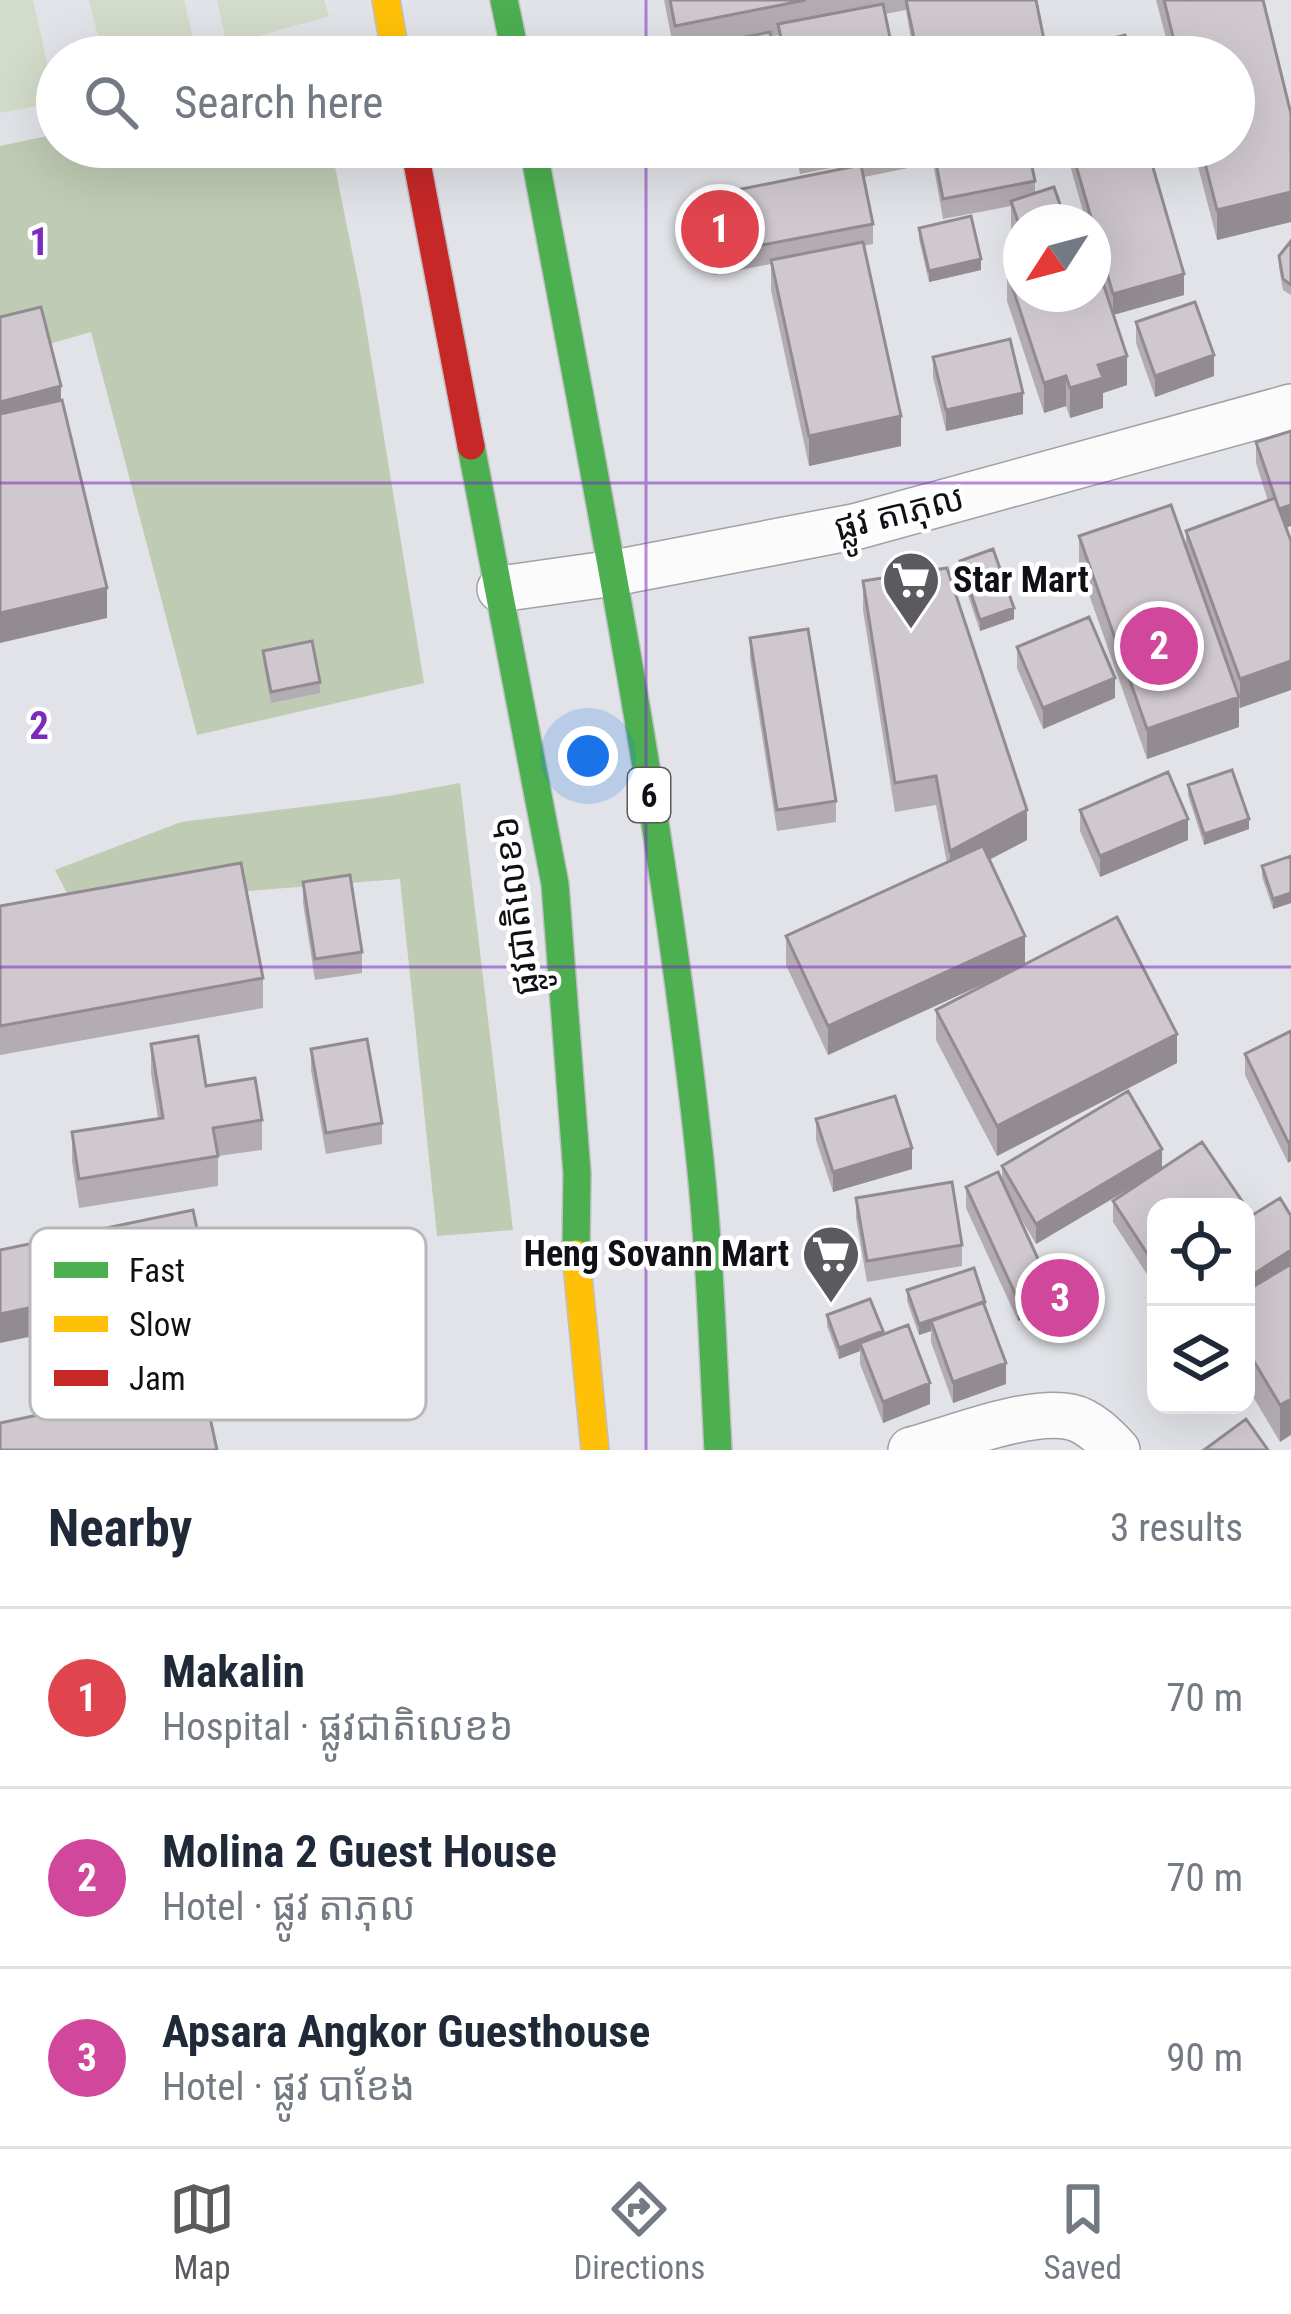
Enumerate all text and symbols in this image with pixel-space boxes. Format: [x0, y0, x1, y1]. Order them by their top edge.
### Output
search box [36, 36, 1255, 168]
icon: search [78, 69, 144, 135]
text: Search here [174, 76, 383, 129]
pin: 1 [681, 184, 759, 274]
north arrow [1003, 204, 1111, 312]
text: 1 [29, 219, 49, 265]
street label: ផ្លូវ តាភុល [830, 477, 971, 560]
supermarket icon: Star Mart [880, 549, 942, 631]
place label: Star Mart [953, 559, 1089, 601]
pin: 2 [1120, 601, 1198, 691]
text: 2 [29, 703, 49, 749]
your location [558, 726, 618, 786]
road number: 6 [628, 768, 670, 822]
street label: ផ្លូវជាតិលេខ៦ [484, 813, 558, 998]
map controls [1147, 1198, 1255, 1414]
button: locate [1147, 1198, 1255, 1306]
supermarket icon: Heng Sovann Mart [800, 1223, 862, 1305]
legend [30, 1228, 426, 1420]
place label: Heng Sovann Mart [524, 1233, 789, 1275]
text: Fast [129, 1251, 185, 1290]
pin: 3 [1021, 1253, 1099, 1343]
text: Slow [129, 1305, 192, 1344]
button: layers [1147, 1306, 1255, 1414]
text: Jam [129, 1359, 186, 1398]
text: Nearby [48, 1499, 192, 1558]
text: 3 results [1110, 1505, 1243, 1551]
text: Makalin [162, 1645, 305, 1698]
text: 1 [77, 1675, 97, 1721]
text: 70 m [1166, 1675, 1243, 1721]
text: Hospital · ផ្លូវជាតិលេខ៦ [162, 1704, 514, 1750]
text: Molina 2 Guest House [162, 1825, 557, 1878]
text: 2 [77, 1855, 97, 1901]
text: 70 m [1166, 1855, 1243, 1901]
text: Hotel · ផ្លូវ តាភុល [162, 1884, 415, 1930]
text: Apsara Angkor Guesthouse [162, 2005, 650, 2058]
text: 3 [77, 2035, 97, 2081]
text: 90 m [1166, 2035, 1243, 2081]
text: Hotel · ផ្លូវ បាខែង [162, 2064, 415, 2110]
tab: Map [169, 2176, 235, 2287]
tab: Directions [573, 2176, 705, 2287]
tab: Saved [1043, 2176, 1122, 2287]

